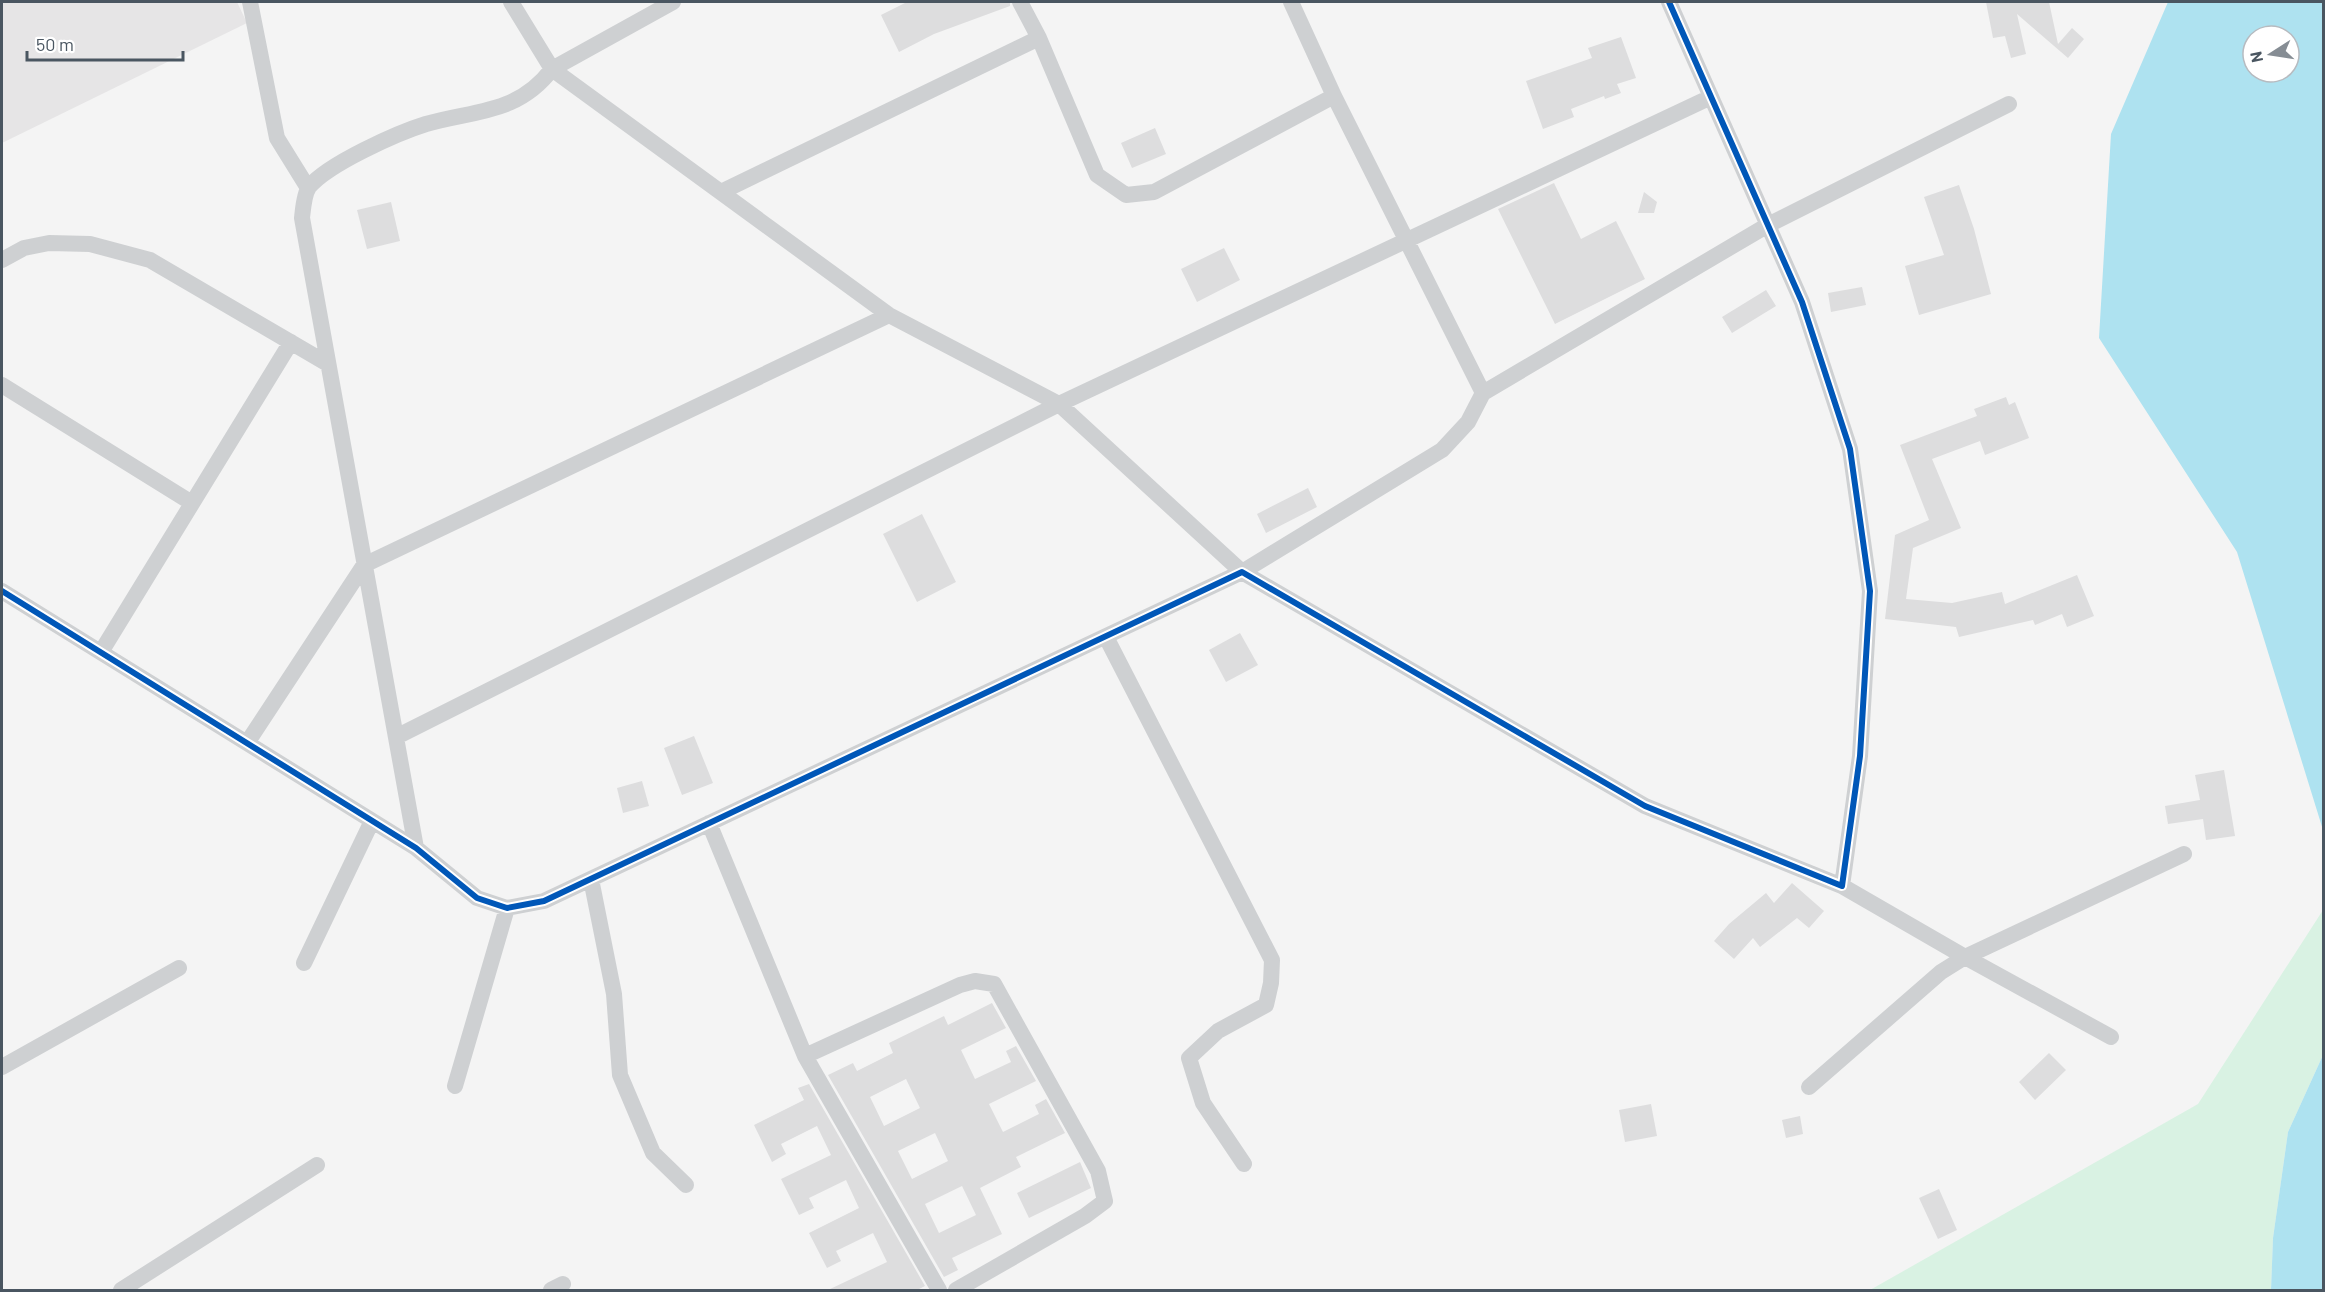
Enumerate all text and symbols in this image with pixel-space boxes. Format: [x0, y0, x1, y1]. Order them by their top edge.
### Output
scale bar [27, 24, 183, 62]
north arrow [2241, 24, 2301, 84]
text: 50 m [36, 33, 74, 55]
text: N [2245, 50, 2266, 64]

